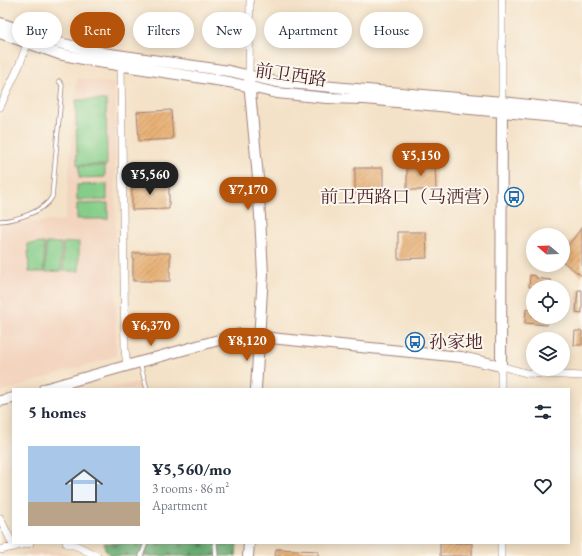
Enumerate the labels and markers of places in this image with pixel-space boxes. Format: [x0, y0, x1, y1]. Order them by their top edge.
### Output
pin: ¥5,150 [388, 143, 454, 177]
pin: ¥5,560 [117, 162, 183, 196]
pin: ¥7,170 [215, 177, 281, 211]
place label: 前卫西路口（马洒营） [320, 185, 500, 208]
bus stop icon: 前卫西路口（马洒营） [503, 186, 525, 208]
pin: ¥6,370 [118, 313, 184, 347]
pin: ¥8,120 [214, 328, 280, 362]
place label: 孙家地 [429, 330, 483, 353]
bus stop icon: 孙家地 [404, 331, 426, 353]

